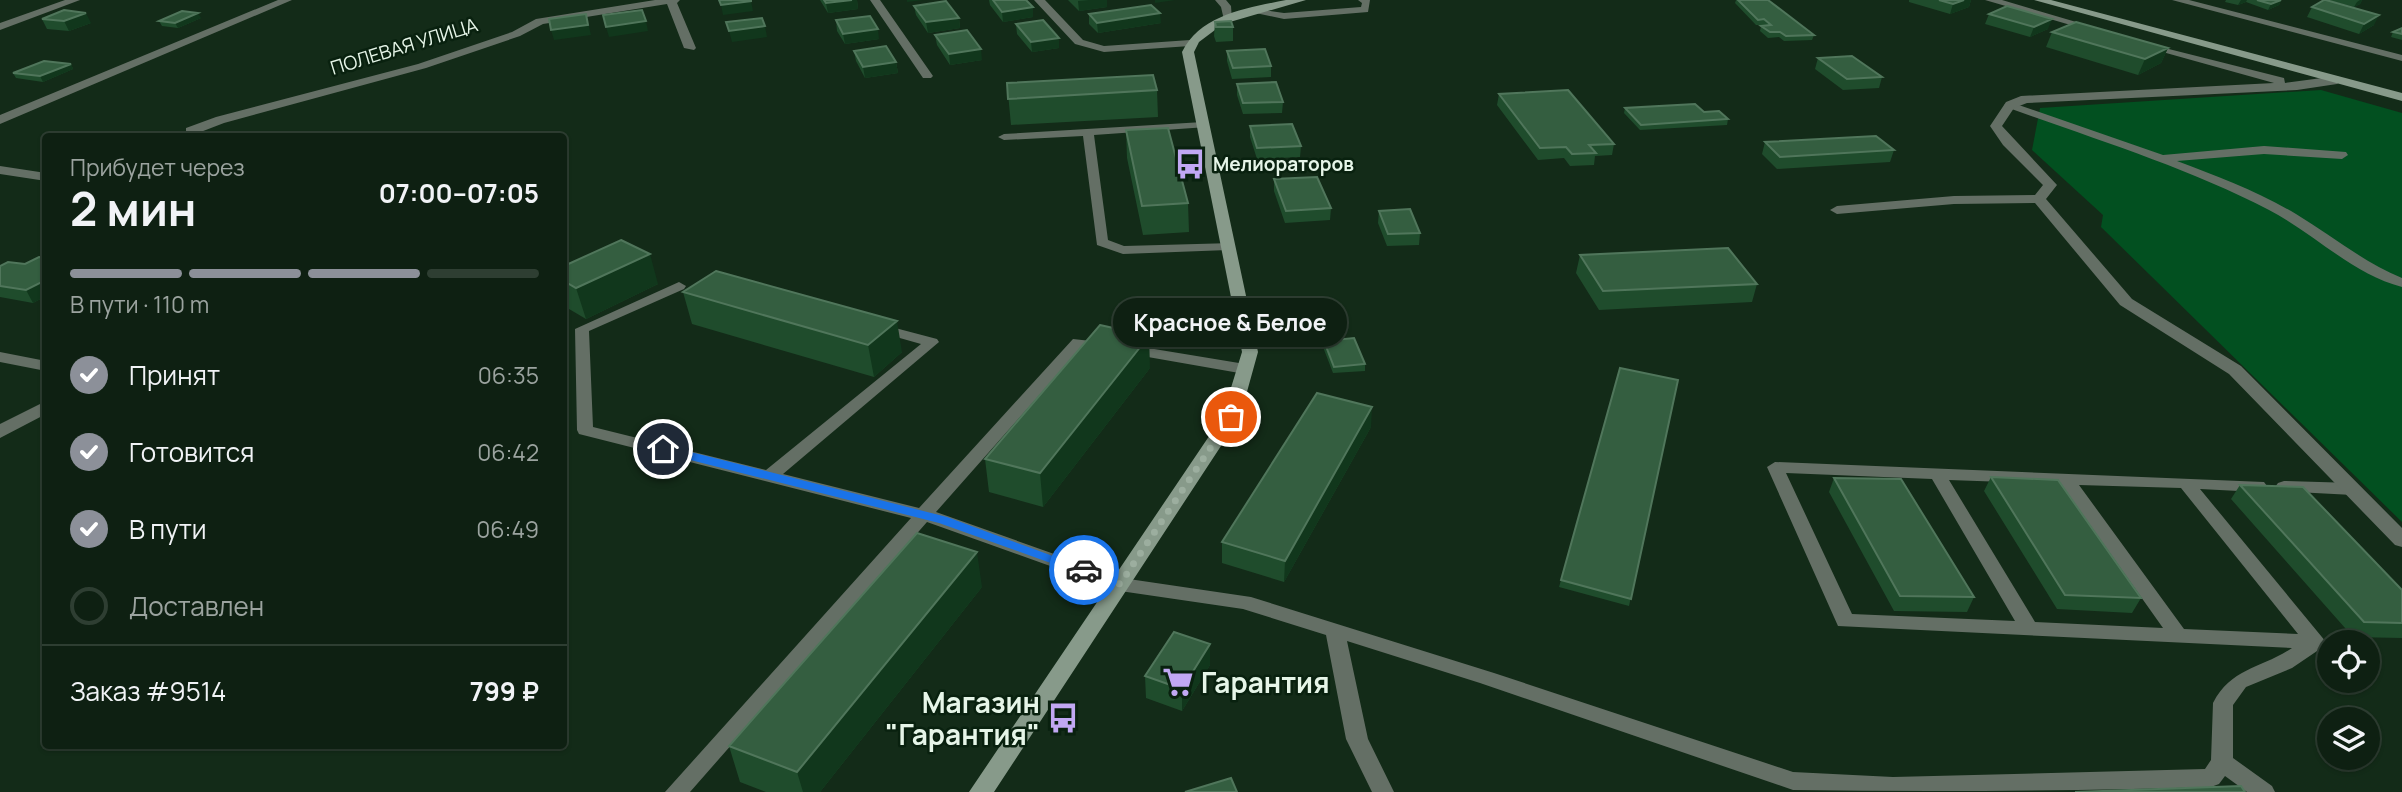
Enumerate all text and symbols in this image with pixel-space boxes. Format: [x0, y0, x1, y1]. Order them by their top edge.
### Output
street label: ПОЛЕВАЯ УЛИЦА [327, 11, 481, 81]
bus stop icon: Мелиораторов [1173, 147, 1207, 181]
text: Прибудет через [70, 151, 245, 183]
place label: Мелиораторов [1213, 151, 1354, 177]
text: 07:00–07:05 [379, 175, 539, 211]
text: 2 мин [70, 177, 197, 240]
text: В пути · 110 m [70, 288, 209, 320]
callout: Красное & Белое [1114, 298, 1348, 347]
text: Красное & Белое [1134, 306, 1327, 338]
icon: check [70, 356, 108, 394]
text: Принят [129, 357, 220, 393]
text: 06:35 [478, 359, 539, 391]
pin [1201, 387, 1261, 447]
icon: bag [1212, 398, 1250, 436]
pin [633, 419, 693, 479]
icon: home [644, 430, 682, 468]
icon: check [70, 433, 108, 471]
text: Готовится [129, 434, 254, 470]
text: 06:42 [477, 436, 539, 468]
icon: check [70, 510, 108, 548]
text: В пути [129, 511, 207, 547]
text: 06:49 [476, 513, 539, 545]
courier [1049, 535, 1119, 605]
icon: car [1065, 551, 1103, 589]
text: Доставлен [129, 588, 264, 624]
map controls [2317, 630, 2380, 770]
button: locate [2317, 630, 2380, 693]
place label: Гарантия [1201, 663, 1329, 701]
supermarket icon: Гарантия [1161, 665, 1195, 699]
text: Заказ #9514 [70, 673, 226, 709]
text: 799 ₽ [470, 673, 539, 709]
place label: Магазин "Гарантия" [885, 683, 1040, 753]
bus stop icon: Магазин "Гарантия" [1046, 701, 1080, 735]
button: layers [2317, 707, 2380, 770]

